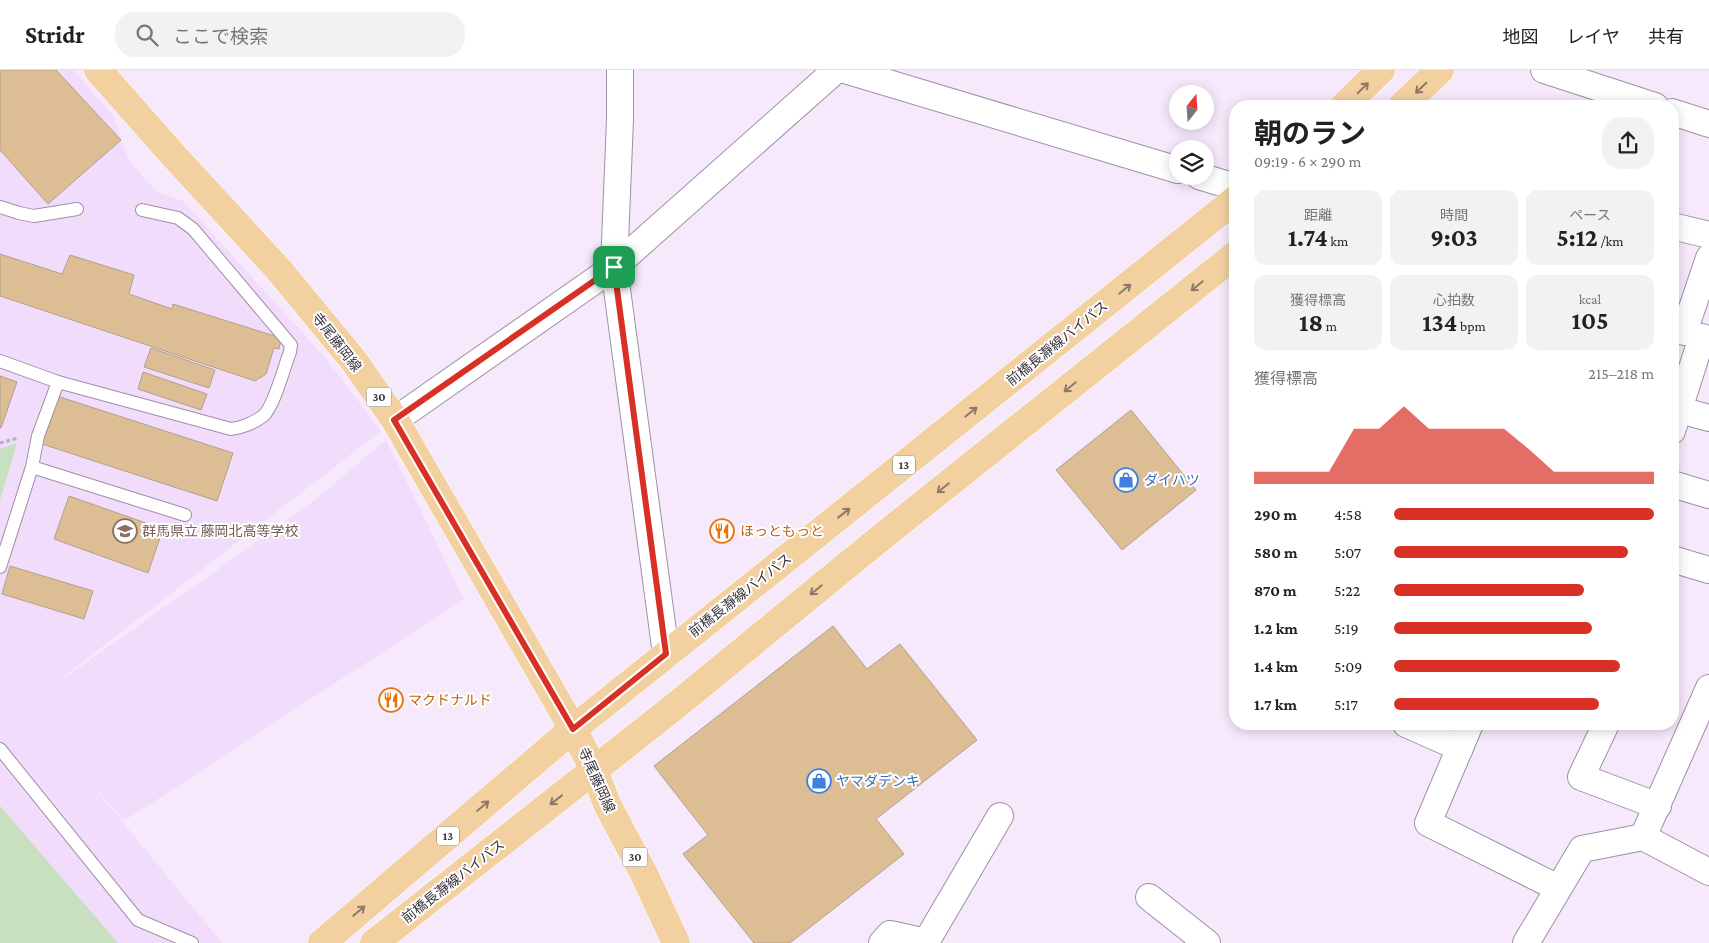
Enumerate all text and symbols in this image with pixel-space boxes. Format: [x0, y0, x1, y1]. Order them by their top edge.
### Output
search box [115, 12, 465, 57]
text: Stridr [25, 21, 85, 48]
icon: search [133, 21, 161, 49]
text: ここで検索 [173, 26, 268, 47]
text: 地図 [1503, 27, 1539, 47]
text: レイヤ [1567, 27, 1620, 47]
text: 共有 [1648, 27, 1684, 47]
one-way arrow [1357, 82, 1369, 94]
one-way arrow [1415, 82, 1428, 94]
north arrow [1169, 85, 1214, 130]
map controls [1169, 85, 1214, 185]
button: share [1602, 117, 1654, 169]
text: 朝のラン [1254, 118, 1366, 149]
button: layers [1169, 140, 1214, 185]
text: 09:19 · 6 × 290 m [1254, 153, 1361, 170]
text: 距離 [1304, 207, 1332, 223]
text: 時間 [1440, 207, 1468, 223]
text: ペース [1569, 207, 1611, 223]
text: 1.74 [1288, 224, 1328, 251]
text: 9:03 [1430, 224, 1478, 251]
text: 5:12 [1557, 224, 1598, 251]
text: km [1328, 233, 1348, 249]
text: /km [1598, 233, 1623, 249]
pin [593, 246, 635, 288]
icon: arrive [600, 253, 628, 281]
one-way arrow [1191, 280, 1204, 291]
one-way arrow [1118, 283, 1131, 294]
text: kcal [1579, 291, 1601, 307]
text: 獲得標高 [1290, 292, 1346, 308]
text: 心拍数 [1433, 292, 1475, 308]
street label: 前橋長瀞線バイパス [1003, 297, 1111, 389]
text: 105 [1572, 307, 1608, 334]
street label: 寺尾藤岡線 [309, 309, 365, 375]
text: 18 [1299, 309, 1323, 336]
text: 134 [1422, 309, 1457, 336]
text: m [1323, 318, 1337, 334]
text: bpm [1457, 318, 1486, 334]
text: 215–218 m [1588, 365, 1654, 382]
text: 獲得標高 [1254, 370, 1318, 387]
one-way arrow [1064, 381, 1077, 392]
road number: 30 [366, 388, 392, 407]
one-way arrow [964, 406, 977, 417]
road number: 13 [893, 456, 915, 474]
shop icon: ダイハツ [1113, 467, 1139, 493]
place label: ダイハツ [1144, 472, 1200, 488]
one-way arrow [936, 483, 950, 493]
text: 290 m [1254, 506, 1297, 523]
text: 4:58 [1334, 506, 1362, 523]
one-way arrow [837, 508, 850, 519]
school or university icon: 群馬県立 藤岡北高等学校 [112, 518, 138, 544]
restaurant icon: ほっともっと [709, 518, 735, 544]
place label: 群馬県立 藤岡北高等学校 [142, 523, 299, 539]
place label: ほっともっと [740, 523, 824, 539]
text: 580 m [1254, 544, 1298, 561]
text: 5:07 [1334, 544, 1361, 561]
street label: 前橋長瀞線バイパス [686, 550, 794, 640]
text: 870 m [1254, 582, 1297, 599]
text: 5:22 [1334, 582, 1360, 599]
one-way arrow [810, 585, 823, 596]
text: 1.2 km [1254, 620, 1298, 637]
text: 5:19 [1334, 620, 1359, 637]
text: 1.4 km [1254, 658, 1298, 675]
text: 5:09 [1334, 658, 1362, 675]
restaurant icon: マクドナルド [378, 687, 404, 713]
place label: マクドナルド [408, 692, 492, 708]
text: 1.7 km [1254, 696, 1297, 713]
text: 5:17 [1334, 696, 1358, 713]
street label: 寺尾藤岡線 [575, 745, 619, 815]
shop icon: ヤマダデンキ [806, 768, 832, 794]
place label: ヤマダデンキ [836, 773, 920, 789]
one-way arrow [550, 795, 563, 806]
one-way arrow [476, 801, 489, 812]
road number: 13 [437, 826, 459, 846]
street label: 前橋長瀞線バイパス [399, 836, 507, 926]
road number: 30 [622, 848, 648, 866]
one-way arrow [353, 906, 366, 917]

